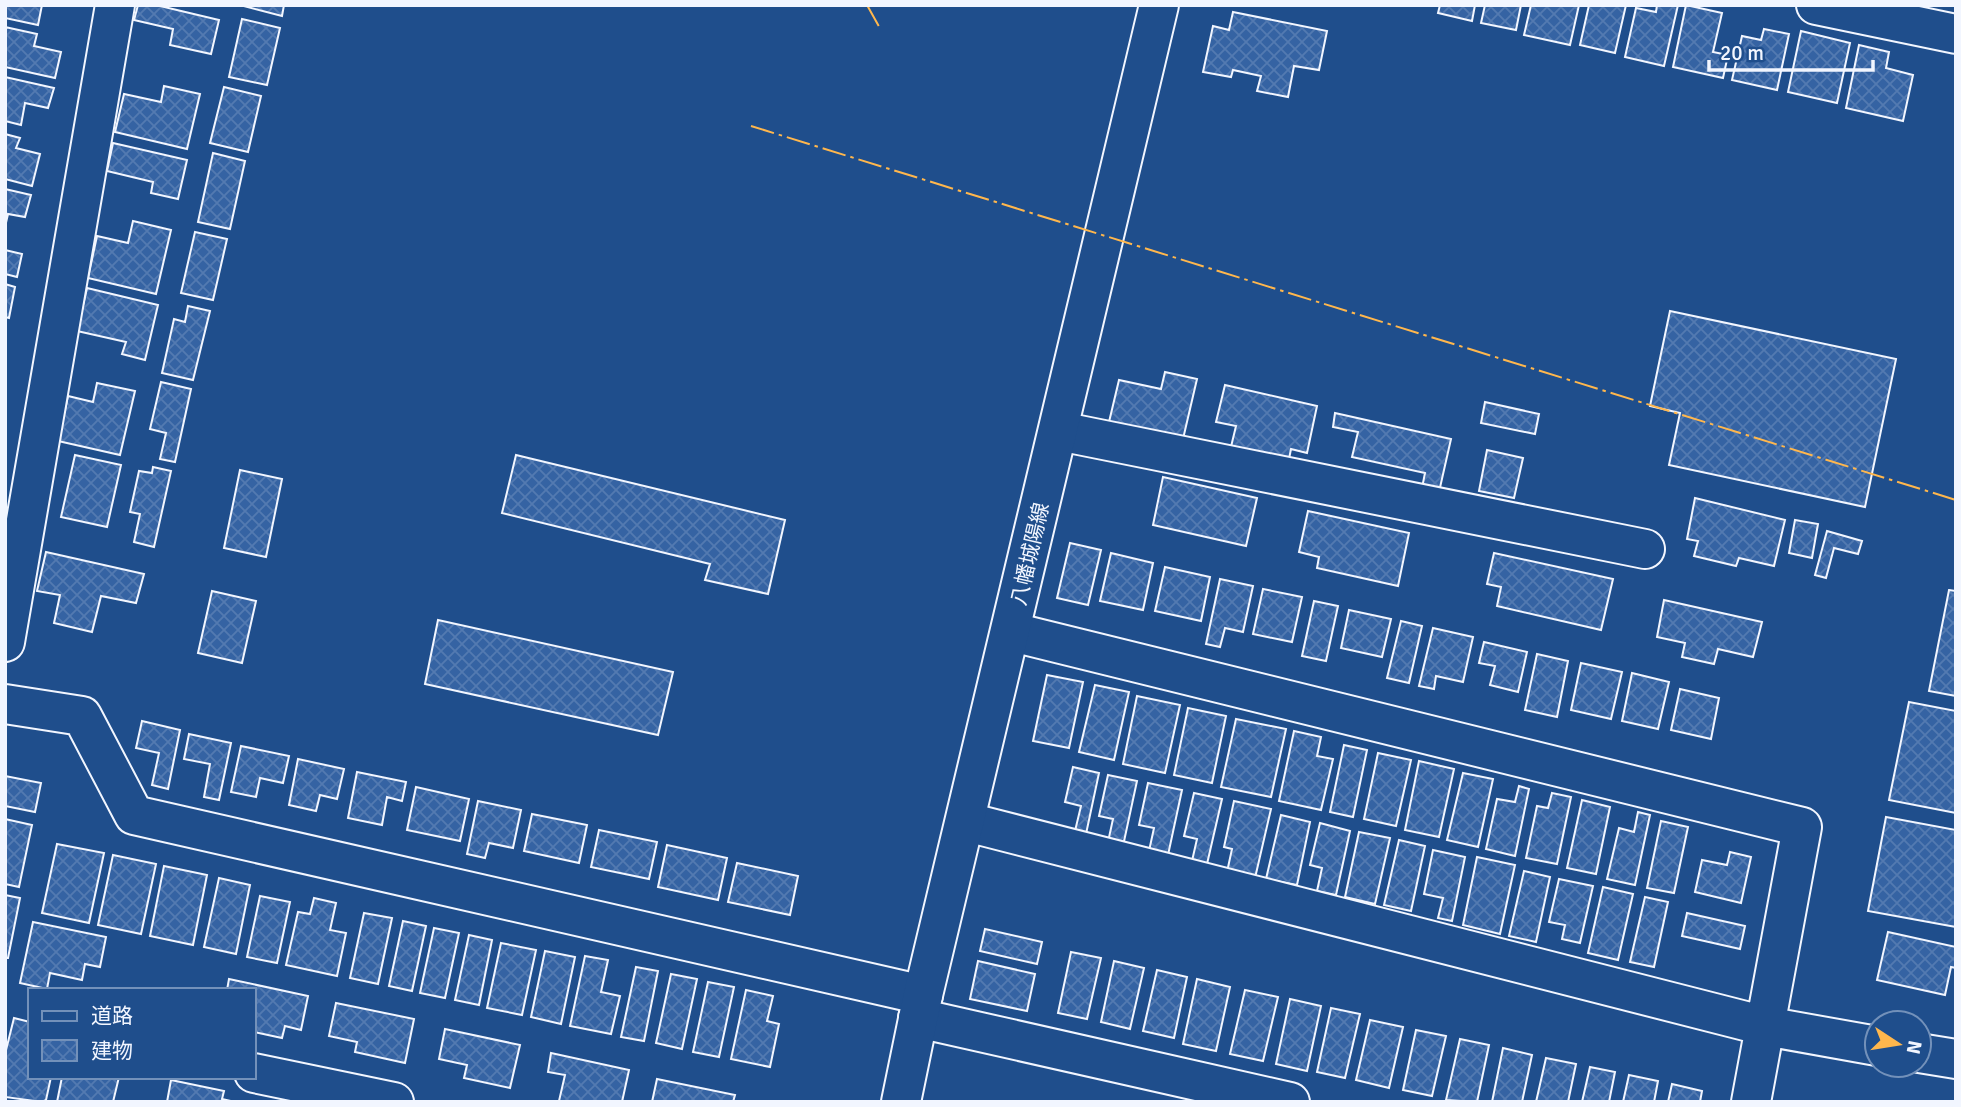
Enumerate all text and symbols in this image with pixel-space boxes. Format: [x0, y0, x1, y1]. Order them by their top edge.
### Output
scale bar [1709, 28, 1874, 72]
text: 20 m [1720, 40, 1764, 66]
street label: 八幡城陽線 [1006, 500, 1054, 608]
legend [28, 988, 256, 1079]
text: 道路 [91, 1003, 133, 1029]
north arrow [1863, 1009, 1933, 1079]
text: 建物 [91, 1038, 133, 1064]
text: N [1901, 1038, 1927, 1056]

